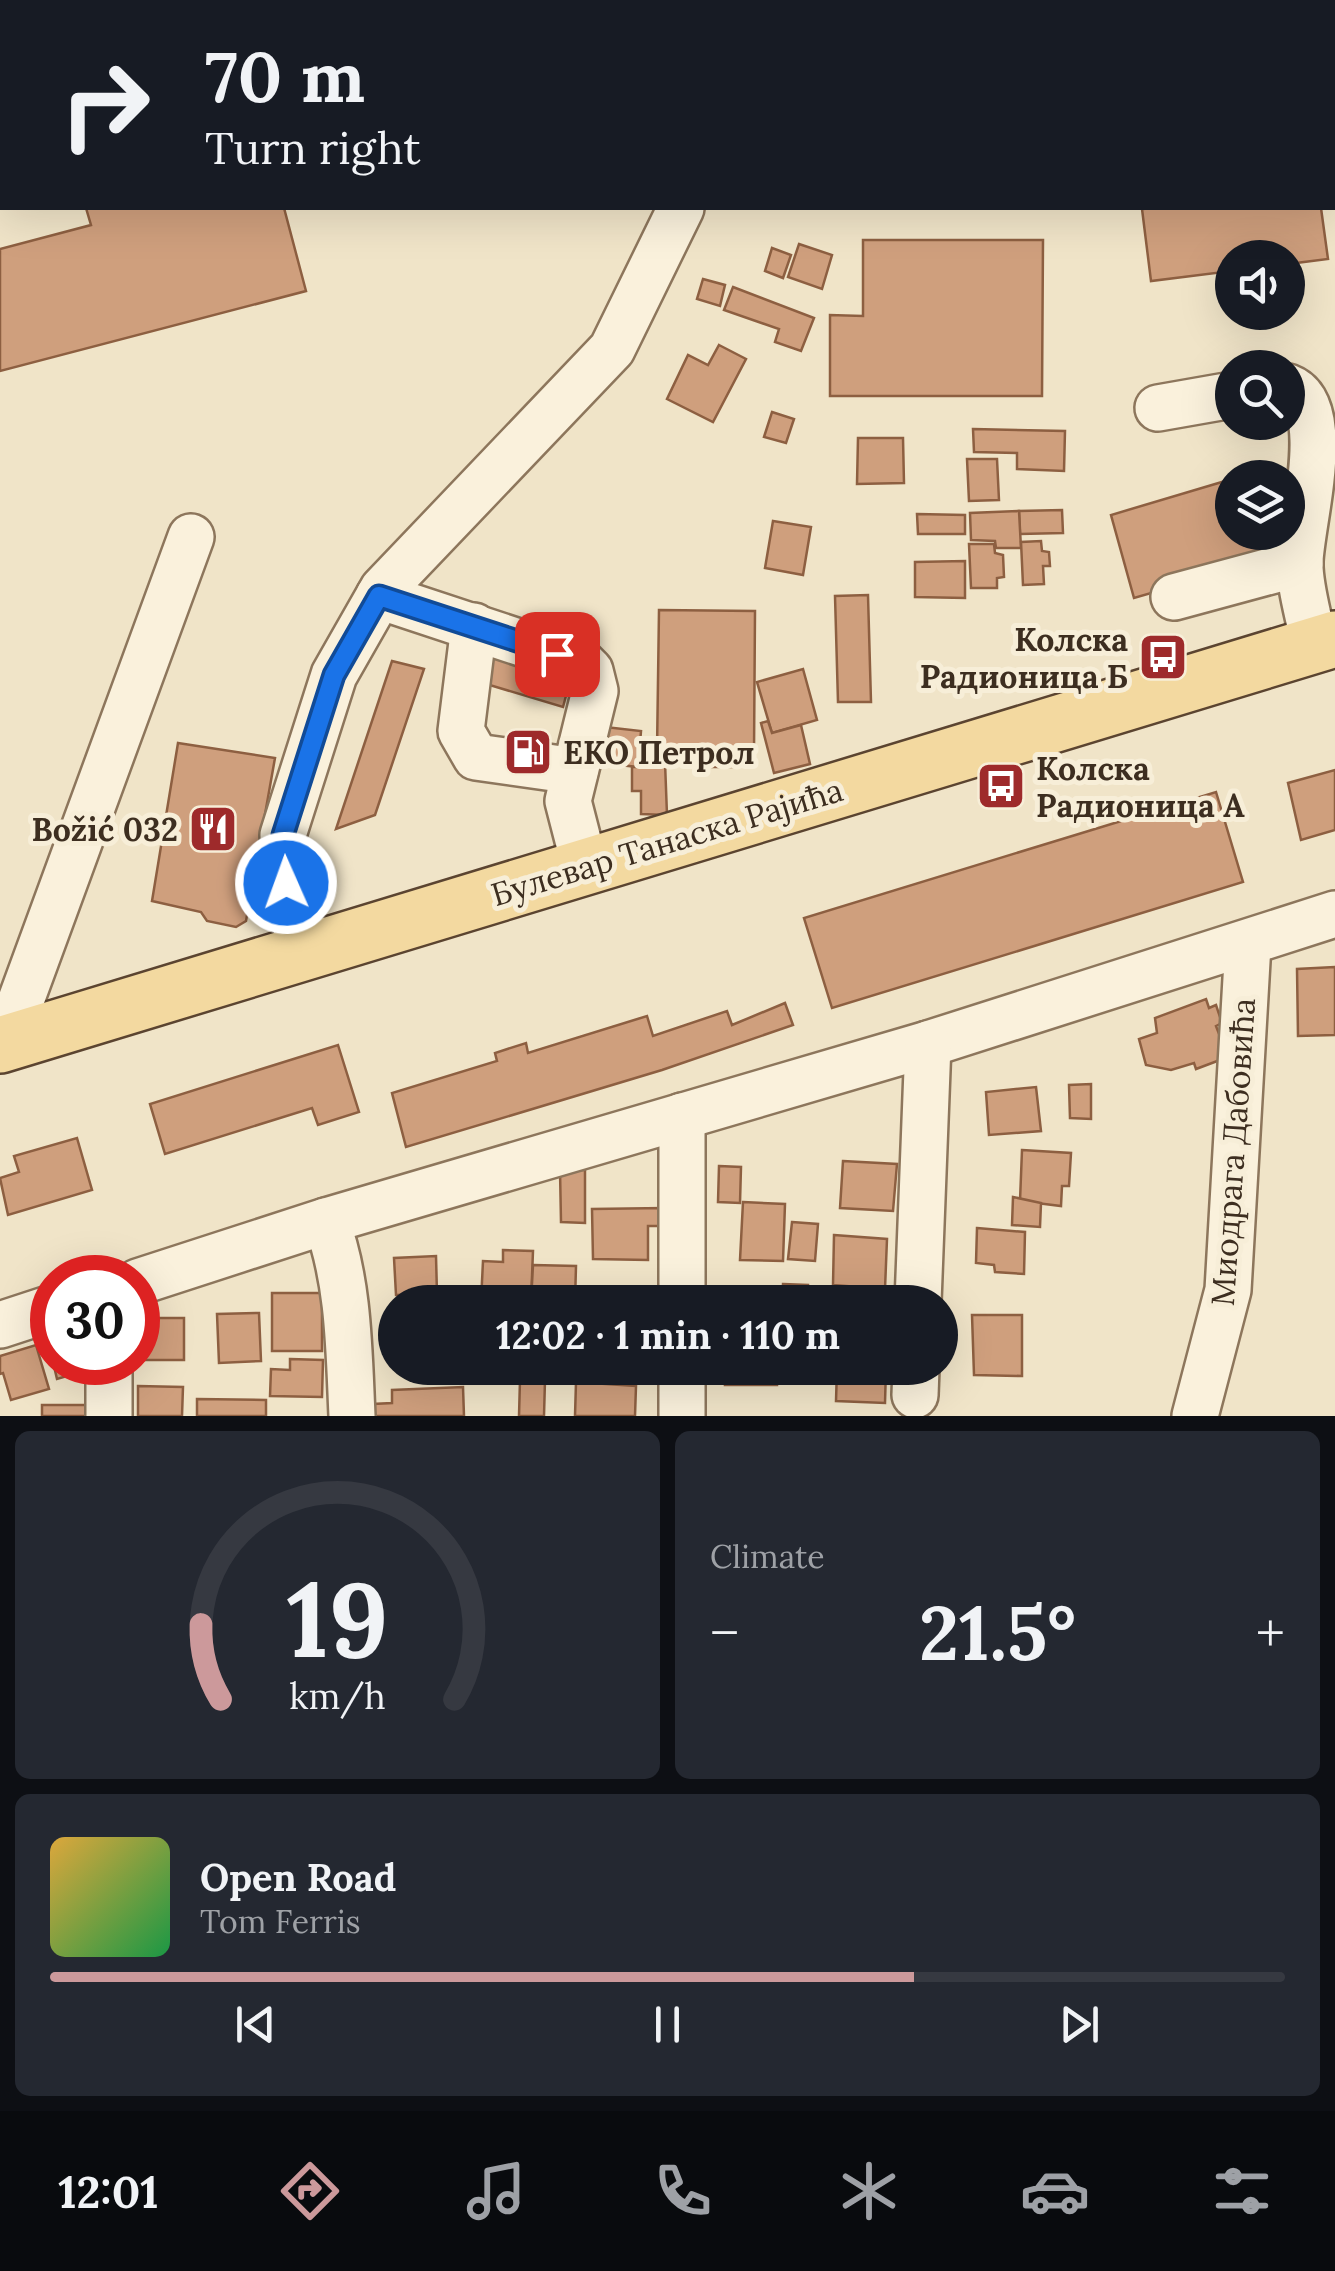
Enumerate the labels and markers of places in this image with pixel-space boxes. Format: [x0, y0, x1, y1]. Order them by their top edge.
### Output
pin [515, 612, 600, 697]
place label: Колска Радионица Б [920, 619, 1128, 697]
bus stop icon: Колска Радионица Б [1137, 631, 1189, 683]
fuel station icon: ЕКО Петрол [502, 726, 554, 778]
place label: ЕКО Петрол [563, 732, 755, 773]
place label: Колска Радионица А [1036, 748, 1245, 826]
bus stop icon: Колска Радионица А [975, 760, 1027, 812]
restaurant icon: Božić 032 [187, 803, 239, 855]
place label: Božić 032 [32, 809, 178, 850]

